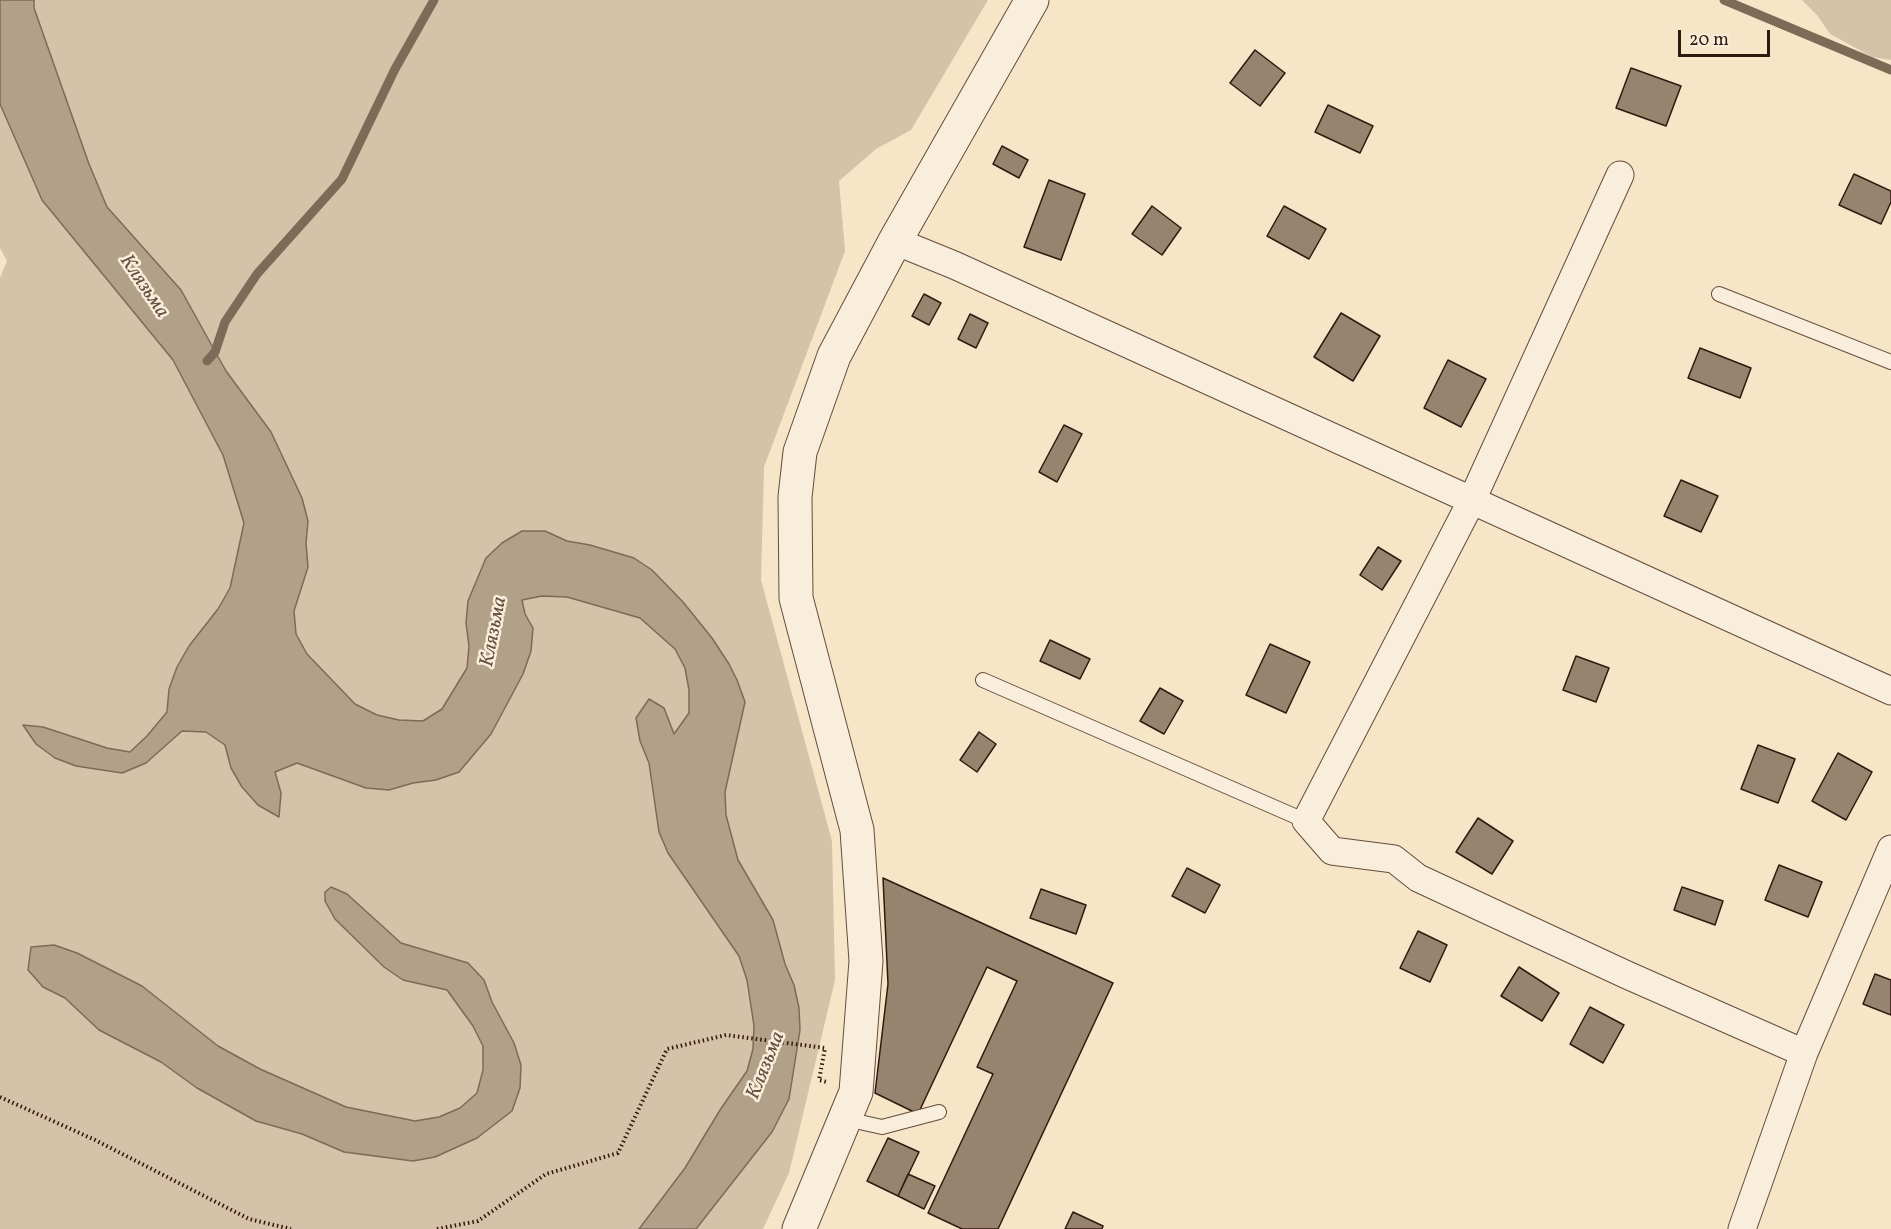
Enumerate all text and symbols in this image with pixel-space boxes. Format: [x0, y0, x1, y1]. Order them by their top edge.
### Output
scale bar [1681, 18, 1772, 56]
text: 20 m [1689, 28, 1729, 53]
water label: Клязьма [113, 251, 173, 323]
water label: Клязьма [476, 595, 514, 669]
water label: Клязьма [743, 1029, 791, 1103]

